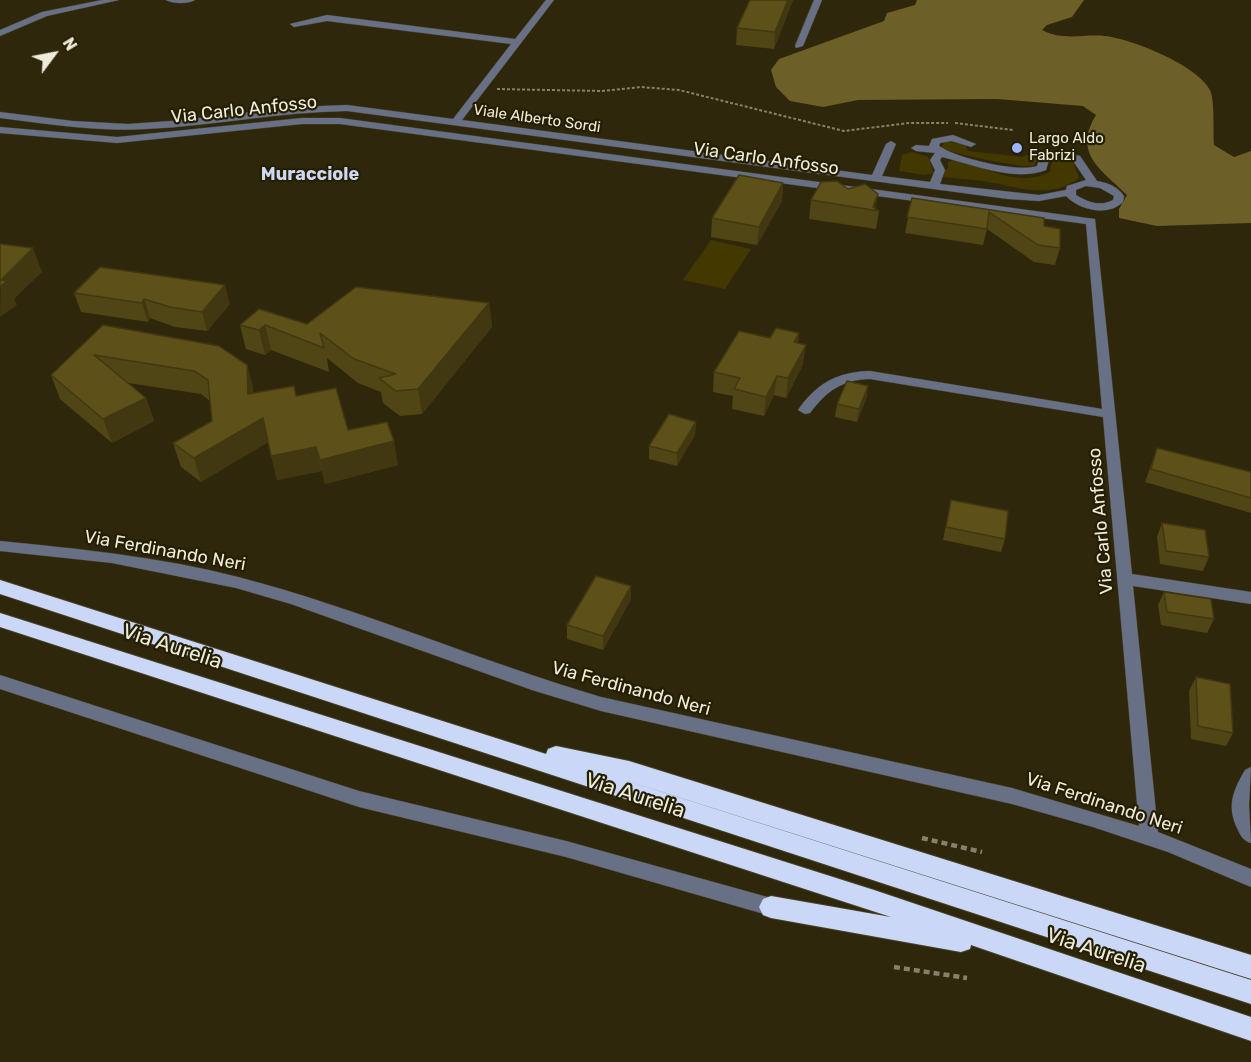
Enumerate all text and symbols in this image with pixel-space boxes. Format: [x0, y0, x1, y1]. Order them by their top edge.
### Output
north arrow [24, 24, 84, 84]
text: N [59, 34, 81, 54]
street label: Via Carlo Anfosso [170, 92, 318, 128]
street label: Viale Alberto Sordi [472, 101, 602, 137]
place label: Largo Aldo Fabrizi [1029, 130, 1104, 165]
street label: Via Carlo Anfosso [692, 138, 840, 180]
marker: Largo Aldo Fabrizi [1010, 141, 1024, 155]
district label: Muracciole [261, 164, 359, 186]
street label: Via Carlo Anfosso [1084, 447, 1118, 595]
street label: Via Ferdinando Neri [83, 526, 247, 576]
street label: Via Aurelia [119, 619, 225, 675]
street label: Via Ferdinando Neri [549, 657, 713, 721]
street label: Via Aurelia [582, 768, 688, 824]
street label: Via Ferdinando Neri [1023, 768, 1185, 840]
street label: Via Aurelia [1043, 923, 1149, 979]

